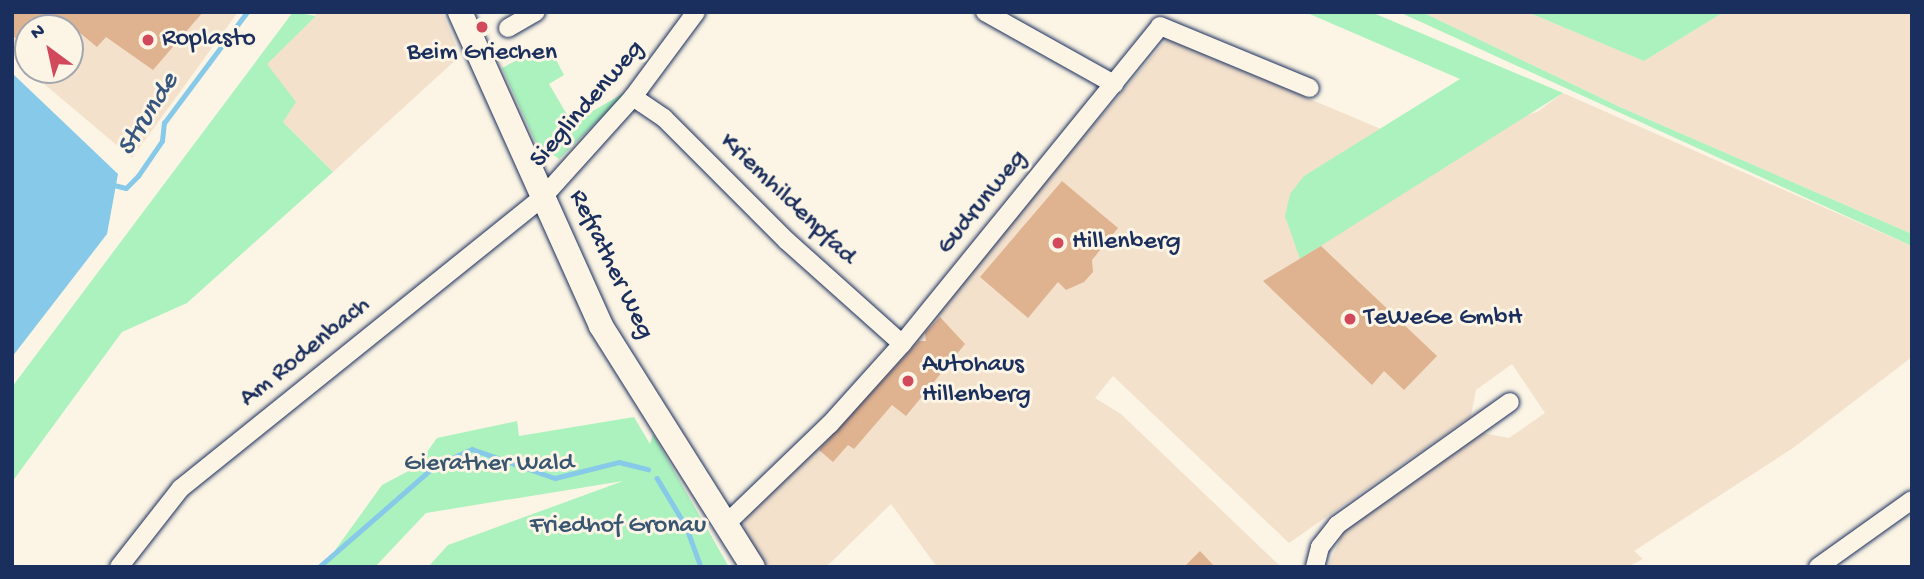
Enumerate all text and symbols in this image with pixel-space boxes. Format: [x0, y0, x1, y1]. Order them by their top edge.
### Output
north arrow [14, 14, 84, 84]
marker: Beim Griechen [474, 19, 490, 35]
text: N [27, 20, 50, 46]
place label: Roplasto [162, 24, 256, 56]
marker: Roplasto [140, 32, 156, 48]
street label: Sieglindenweg [524, 35, 652, 175]
place label: Beim Griechen [407, 38, 557, 70]
water label: Strunde [110, 67, 188, 163]
street label: Kriemhildenpfad [712, 127, 862, 273]
street label: Gudrunweg [931, 144, 1035, 262]
street label: Refrather Weg [560, 185, 660, 345]
place label: Hillenberg [1072, 227, 1181, 259]
marker: Hillenberg [1050, 235, 1066, 251]
street label: Am Rodenbach [234, 291, 378, 415]
place label: TeWeGe GmbH [1364, 303, 1522, 335]
marker: TeWeGe GmbH [1342, 311, 1358, 327]
place label: Autohaus Hillenberg [922, 350, 1031, 412]
marker: Autohaus Hillenberg [900, 373, 916, 389]
park label: Gierather Wald [404, 449, 574, 481]
park label: Friedhof Gronau [530, 511, 706, 543]

